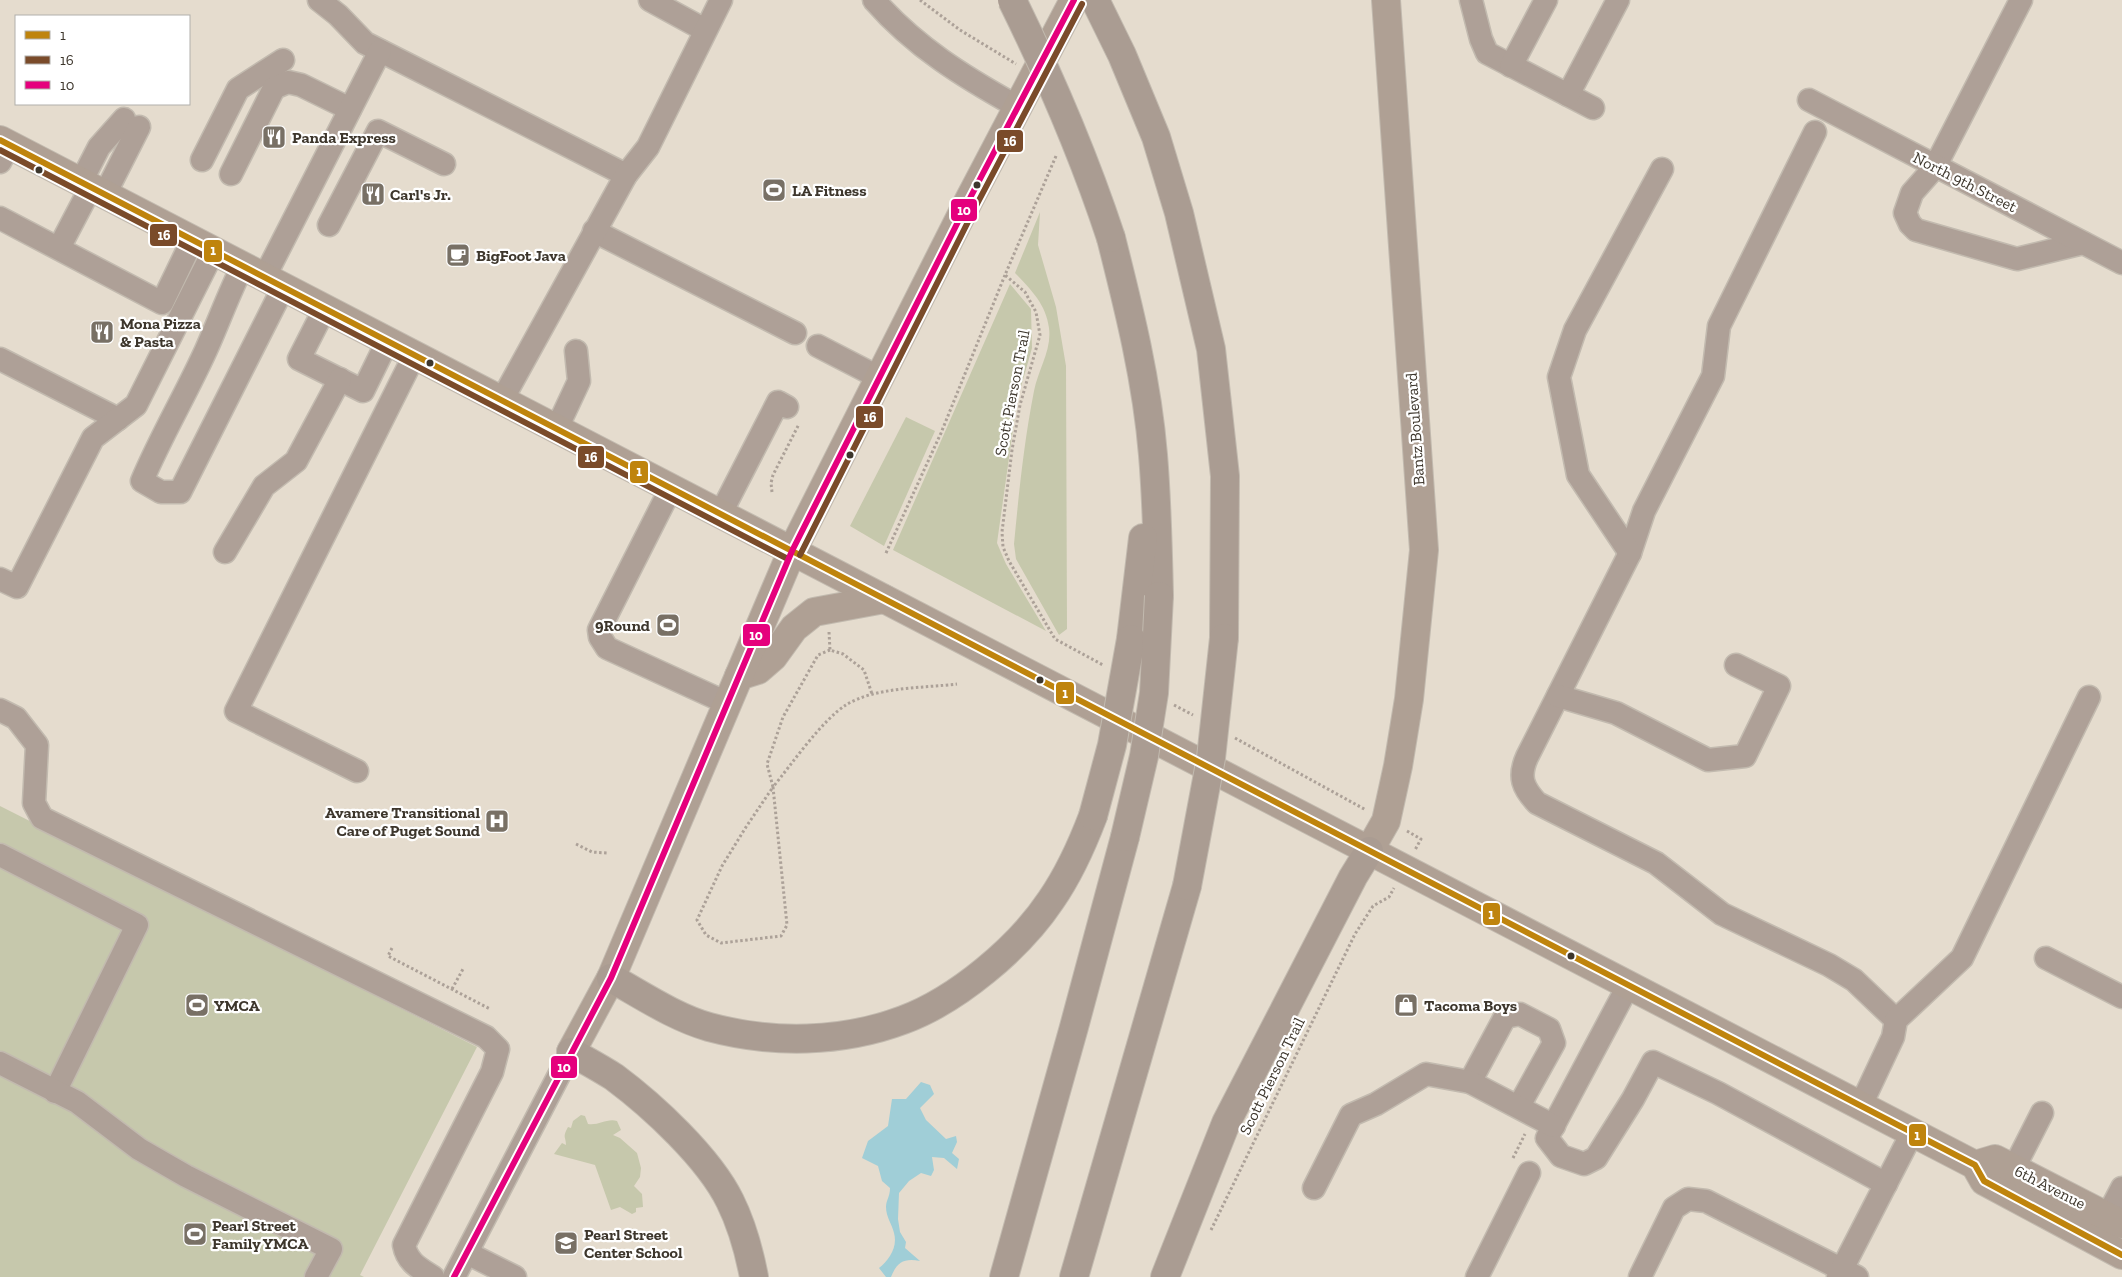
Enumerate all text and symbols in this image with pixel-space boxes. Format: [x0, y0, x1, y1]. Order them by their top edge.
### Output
legend [15, 15, 190, 105]
text: 1 [60, 26, 66, 44]
text: 16 [60, 51, 74, 69]
text: 10 [60, 76, 74, 94]
restaurant icon: Panda Express [261, 124, 287, 150]
place label: Panda Express [292, 128, 396, 147]
line badge: 16 [996, 129, 1024, 153]
text: 16 [1003, 133, 1017, 150]
street label: North 9th Street [1910, 148, 2020, 216]
unlabelled marker [34, 165, 44, 175]
sports icon: LA Fitness [761, 177, 787, 203]
unlabelled marker [972, 180, 982, 190]
restaurant icon: Carl's Jr. [360, 181, 386, 207]
place label: LA Fitness [792, 181, 867, 200]
place label: Carl's Jr. [390, 185, 451, 204]
line badge: 10 [950, 198, 978, 222]
text: 10 [957, 202, 971, 219]
line badge: 16 [149, 223, 178, 247]
text: 16 [157, 227, 171, 244]
line badge: 1 [203, 239, 223, 263]
text: 1 [210, 242, 216, 259]
cafe icon: BigFoot Java [445, 242, 471, 268]
place label: BigFoot Java [476, 246, 566, 265]
place label: Mona Pizza & Pasta [120, 314, 201, 351]
restaurant icon: Mona Pizza & Pasta [89, 319, 115, 345]
street label: Scott Pierson Trail [990, 328, 1034, 458]
unlabelled marker [425, 358, 435, 368]
street label: Bantz Boulevard [1402, 372, 1428, 486]
line badge: 16 [855, 405, 884, 429]
text: 16 [863, 409, 877, 426]
line badge: 16 [577, 445, 605, 469]
text: 16 [584, 449, 598, 466]
unlabelled marker [845, 450, 855, 460]
line badge: 1 [629, 460, 649, 484]
text: 1 [636, 463, 642, 480]
sports icon: 9Round [655, 612, 681, 638]
place label: 9Round [595, 616, 650, 635]
line badge: 10 [742, 623, 771, 647]
text: 10 [749, 627, 763, 644]
unlabelled marker [1035, 675, 1045, 685]
line badge: 1 [1055, 681, 1075, 705]
text: 1 [1062, 685, 1068, 702]
place label: Avamere Transitional Care of Puget Sound [325, 803, 480, 840]
hospital icon: Avamere Transitional Care of Puget Sound [484, 808, 510, 834]
line badge: 1 [1482, 902, 1501, 926]
text: 1 [1488, 906, 1494, 923]
unlabelled marker [1566, 951, 1576, 961]
sports icon: YMCA [184, 992, 210, 1018]
shop icon: Tacoma Boys [1393, 992, 1419, 1018]
place label: YMCA [214, 996, 260, 1015]
place label: Tacoma Boys [1424, 996, 1517, 1015]
street label: Scott Pierson Trail [1235, 1014, 1309, 1138]
line badge: 10 [550, 1055, 578, 1079]
text: 10 [557, 1059, 571, 1076]
line badge: 1 [1908, 1123, 1927, 1147]
text: 1 [1914, 1127, 1920, 1144]
street label: 6th Avenue [2011, 1161, 2089, 1213]
place label: Pearl Street Family YMCA [212, 1216, 309, 1253]
sports icon: Pearl Street Family YMCA [182, 1221, 208, 1247]
place label: Pearl Street Center School [584, 1225, 683, 1262]
school or university icon: Pearl Street Center School [553, 1230, 579, 1256]

